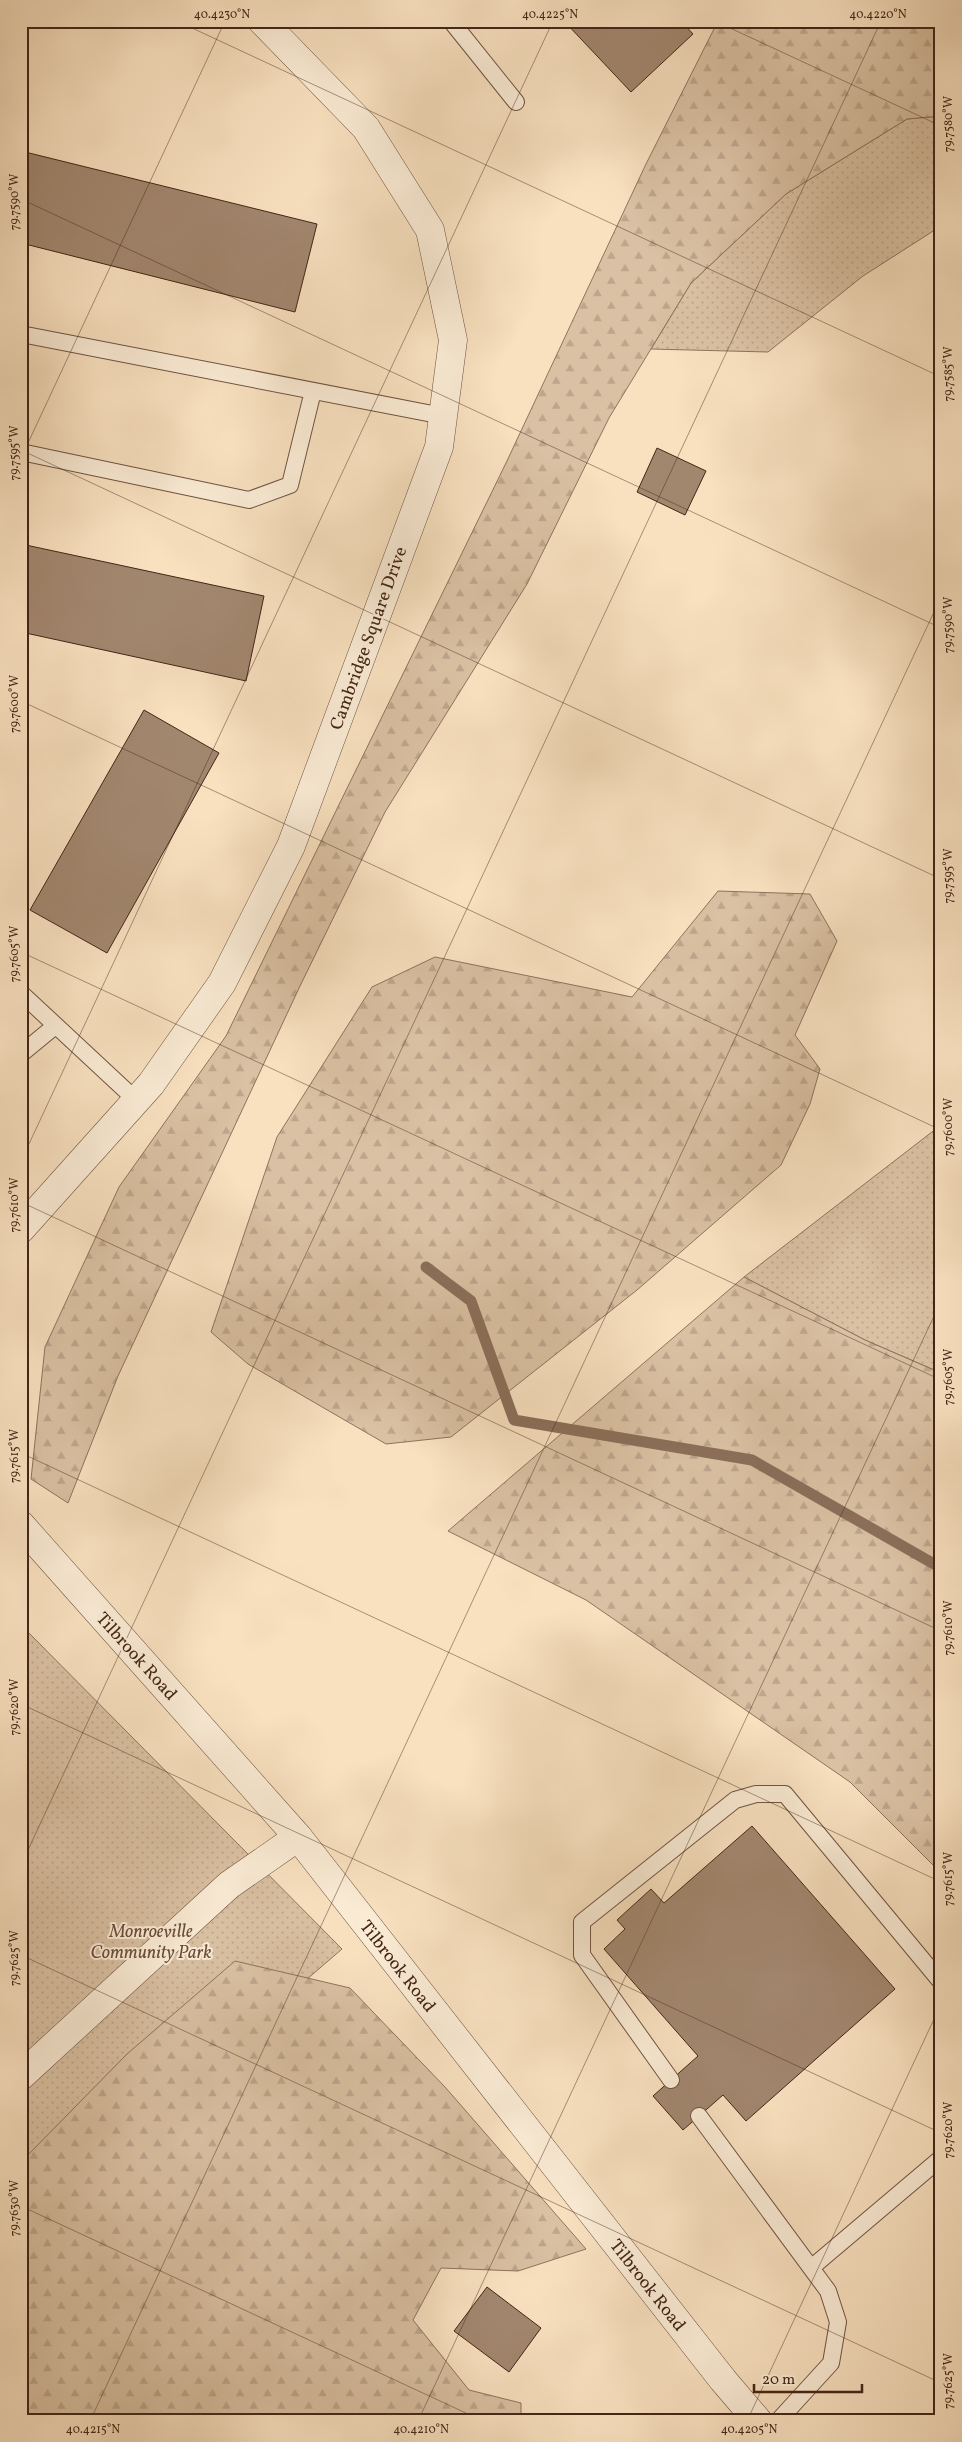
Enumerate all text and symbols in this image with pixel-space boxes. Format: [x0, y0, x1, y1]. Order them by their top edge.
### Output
text: 40.4230°N [194, 7, 250, 23]
text: 40.4225°N [522, 7, 578, 23]
text: 40.4220°N [849, 7, 907, 23]
text: 79.7580°W [941, 96, 957, 152]
text: 79.7590°W [7, 174, 23, 230]
text: 79.7585°W [941, 347, 957, 401]
text: 79.7595°W [7, 426, 23, 480]
street label: Cambridge Square Drive [325, 543, 414, 734]
text: 79.7590°W [941, 597, 957, 653]
text: 79.7600°W [7, 675, 23, 733]
text: 79.7595°W [941, 849, 957, 903]
text: 79.7605°W [7, 926, 23, 982]
text: 79.7600°W [941, 1098, 957, 1156]
text: 79.7610°W [7, 1177, 23, 1233]
text: 79.7605°W [941, 1349, 957, 1405]
text: 79.7615°W [7, 1429, 23, 1483]
text: 79.7610°W [941, 1600, 957, 1656]
street label: Tilbrook Road [90, 1607, 182, 1707]
text: 79.7620°W [7, 1679, 23, 1735]
text: 79.7615°W [941, 1852, 957, 1906]
street label: Tilbrook Road [353, 1916, 441, 2018]
park label: Monroeville Community Park [90, 1920, 212, 1966]
text: 79.7625°W [7, 1930, 23, 1986]
text: 79.7620°W [941, 2102, 957, 2158]
text: 79.7630°W [7, 2180, 23, 2236]
street label: Tilbrook Road [603, 2235, 691, 2337]
text: 79.7625°W [941, 2353, 957, 2409]
scale bar [754, 2362, 862, 2394]
text: 20 m [762, 2370, 795, 2391]
text: 40.4215°N [66, 2422, 120, 2438]
text: 40.4210°N [393, 2422, 449, 2438]
text: 40.4205°N [721, 2422, 777, 2438]

